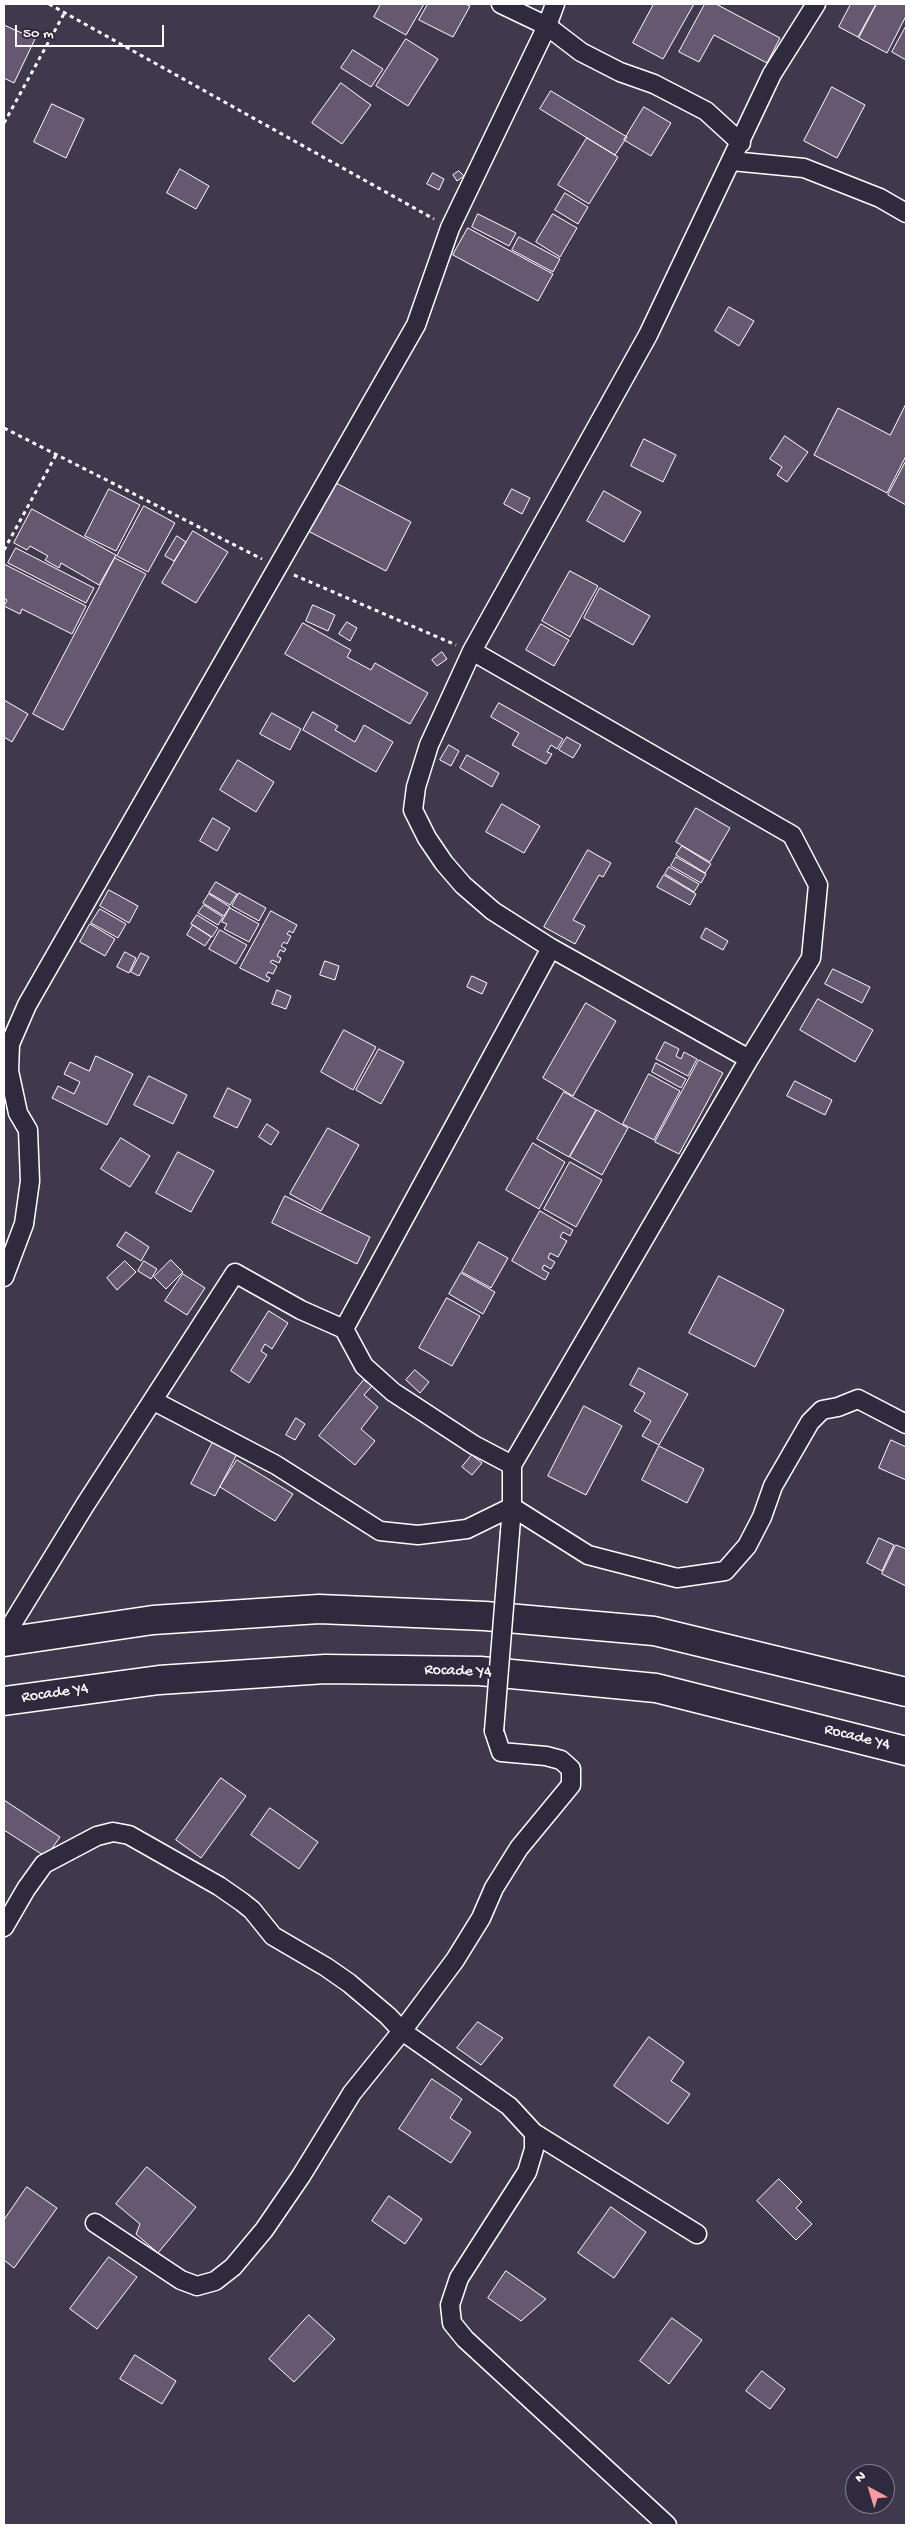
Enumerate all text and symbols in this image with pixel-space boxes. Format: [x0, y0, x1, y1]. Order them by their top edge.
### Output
scale bar [18, 15, 166, 47]
text: 50 m [23, 25, 54, 43]
street label: Rocade Y4 [424, 1661, 492, 1683]
street label: Rocade Y4 [20, 1680, 90, 1708]
street label: Rocade Y4 [822, 1721, 892, 1755]
north arrow [845, 2464, 895, 2514]
text: N [852, 2468, 870, 2487]

